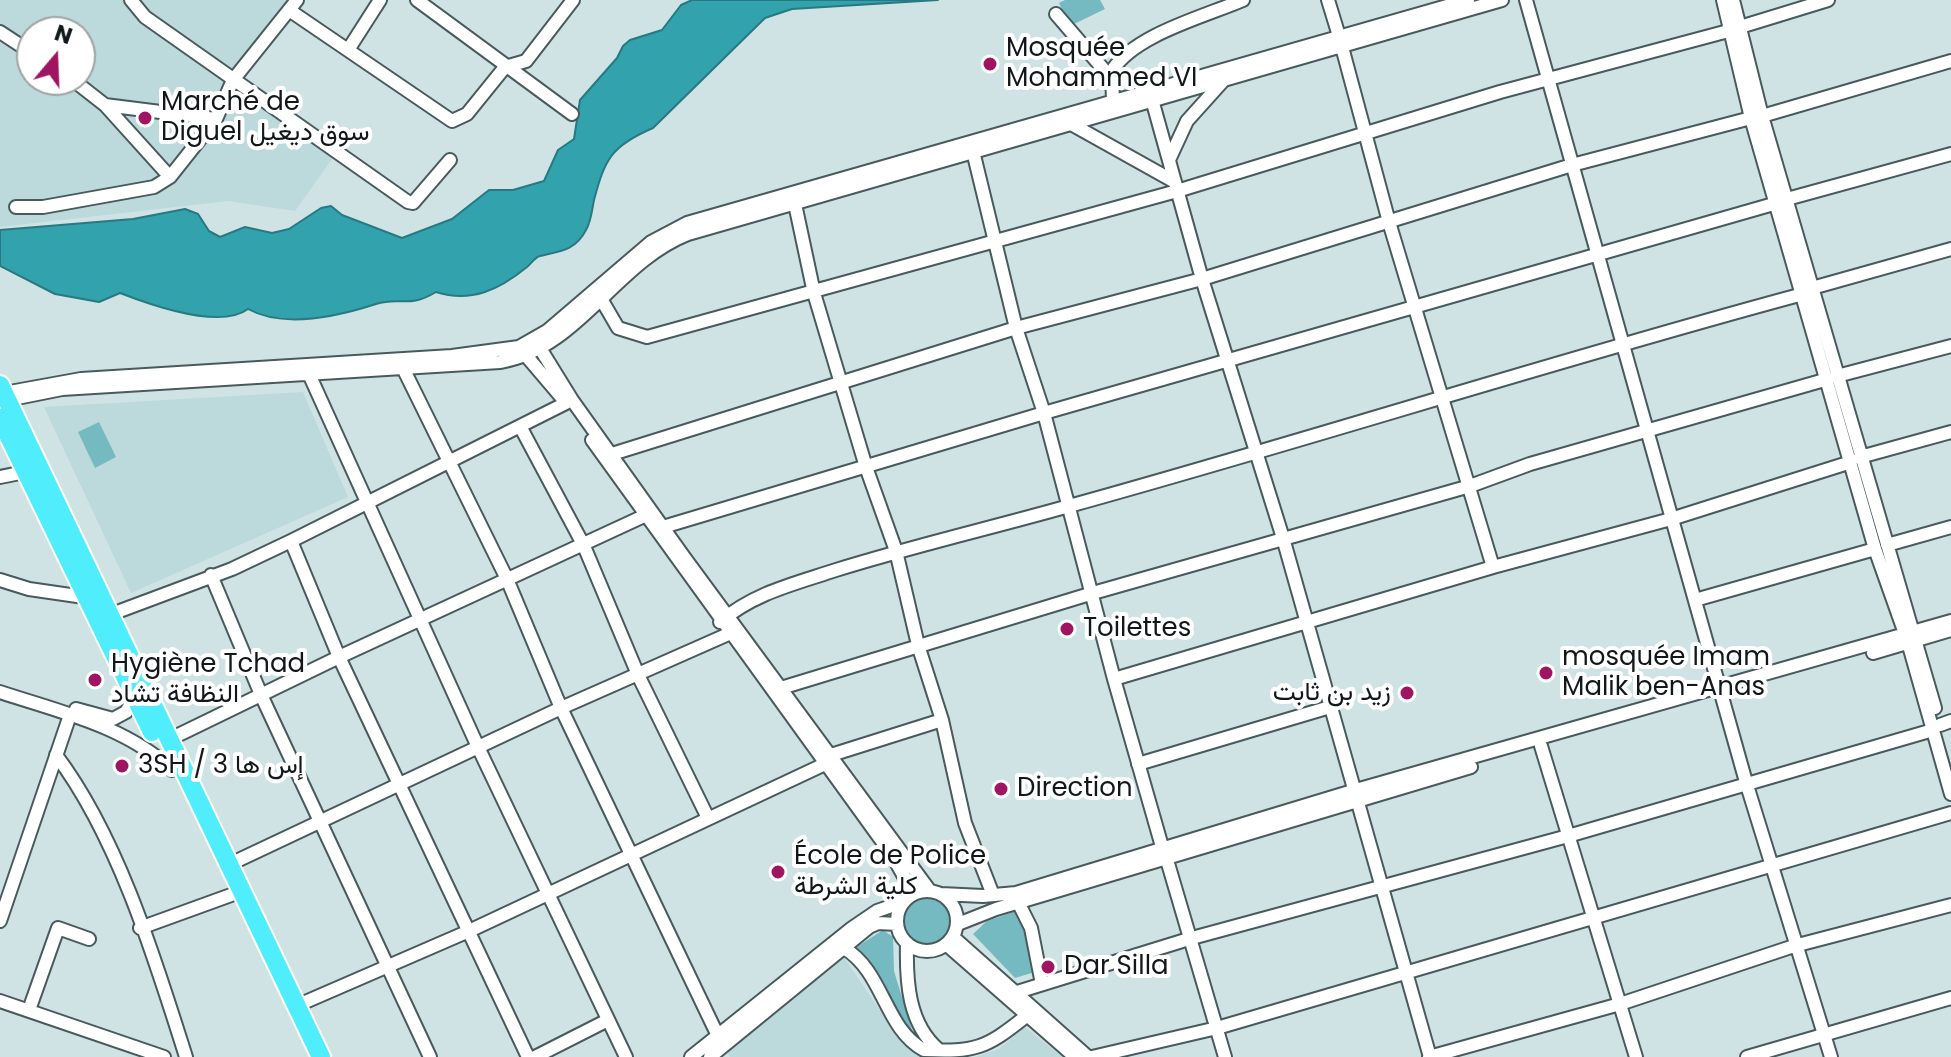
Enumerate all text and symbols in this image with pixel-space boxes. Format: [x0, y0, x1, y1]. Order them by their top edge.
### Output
north arrow [16, 16, 96, 96]
text: N [50, 17, 76, 52]
place label: Mosquée Mohammed VI [1006, 33, 1197, 94]
marker: Mosquée Mohammed VI [981, 55, 999, 73]
place label: Marché de Diguel سوق ديغيل [161, 87, 370, 148]
marker: Marché de Diguel سوق ديغيل [136, 109, 154, 127]
place label: Toilettes [1083, 613, 1191, 645]
marker: Toilettes [1058, 620, 1076, 638]
place label: mosquée Imam Malik ben-Anas [1562, 642, 1770, 704]
place label: Hygiène Tchad النظافة تشاد [111, 649, 305, 710]
marker: mosquée Imam Malik ben-Anas [1537, 664, 1555, 682]
marker: Hygiène Tchad النظافة تشاد [86, 671, 104, 689]
place label: زيد بن ثابت [1273, 677, 1391, 709]
marker: زيد بن ثابت [1398, 684, 1416, 702]
place label: 3SH / 3 إس ها [138, 750, 304, 782]
marker: 3SH / 3 إس ها [113, 757, 131, 775]
place label: Direction [1017, 773, 1133, 805]
marker: Direction [992, 780, 1010, 798]
place label: École de Police كلية الشرطة [794, 841, 986, 902]
marker: École de Police كلية الشرطة [769, 863, 787, 881]
place label: Dar Silla [1064, 951, 1169, 983]
marker: Dar Silla [1039, 958, 1057, 976]

